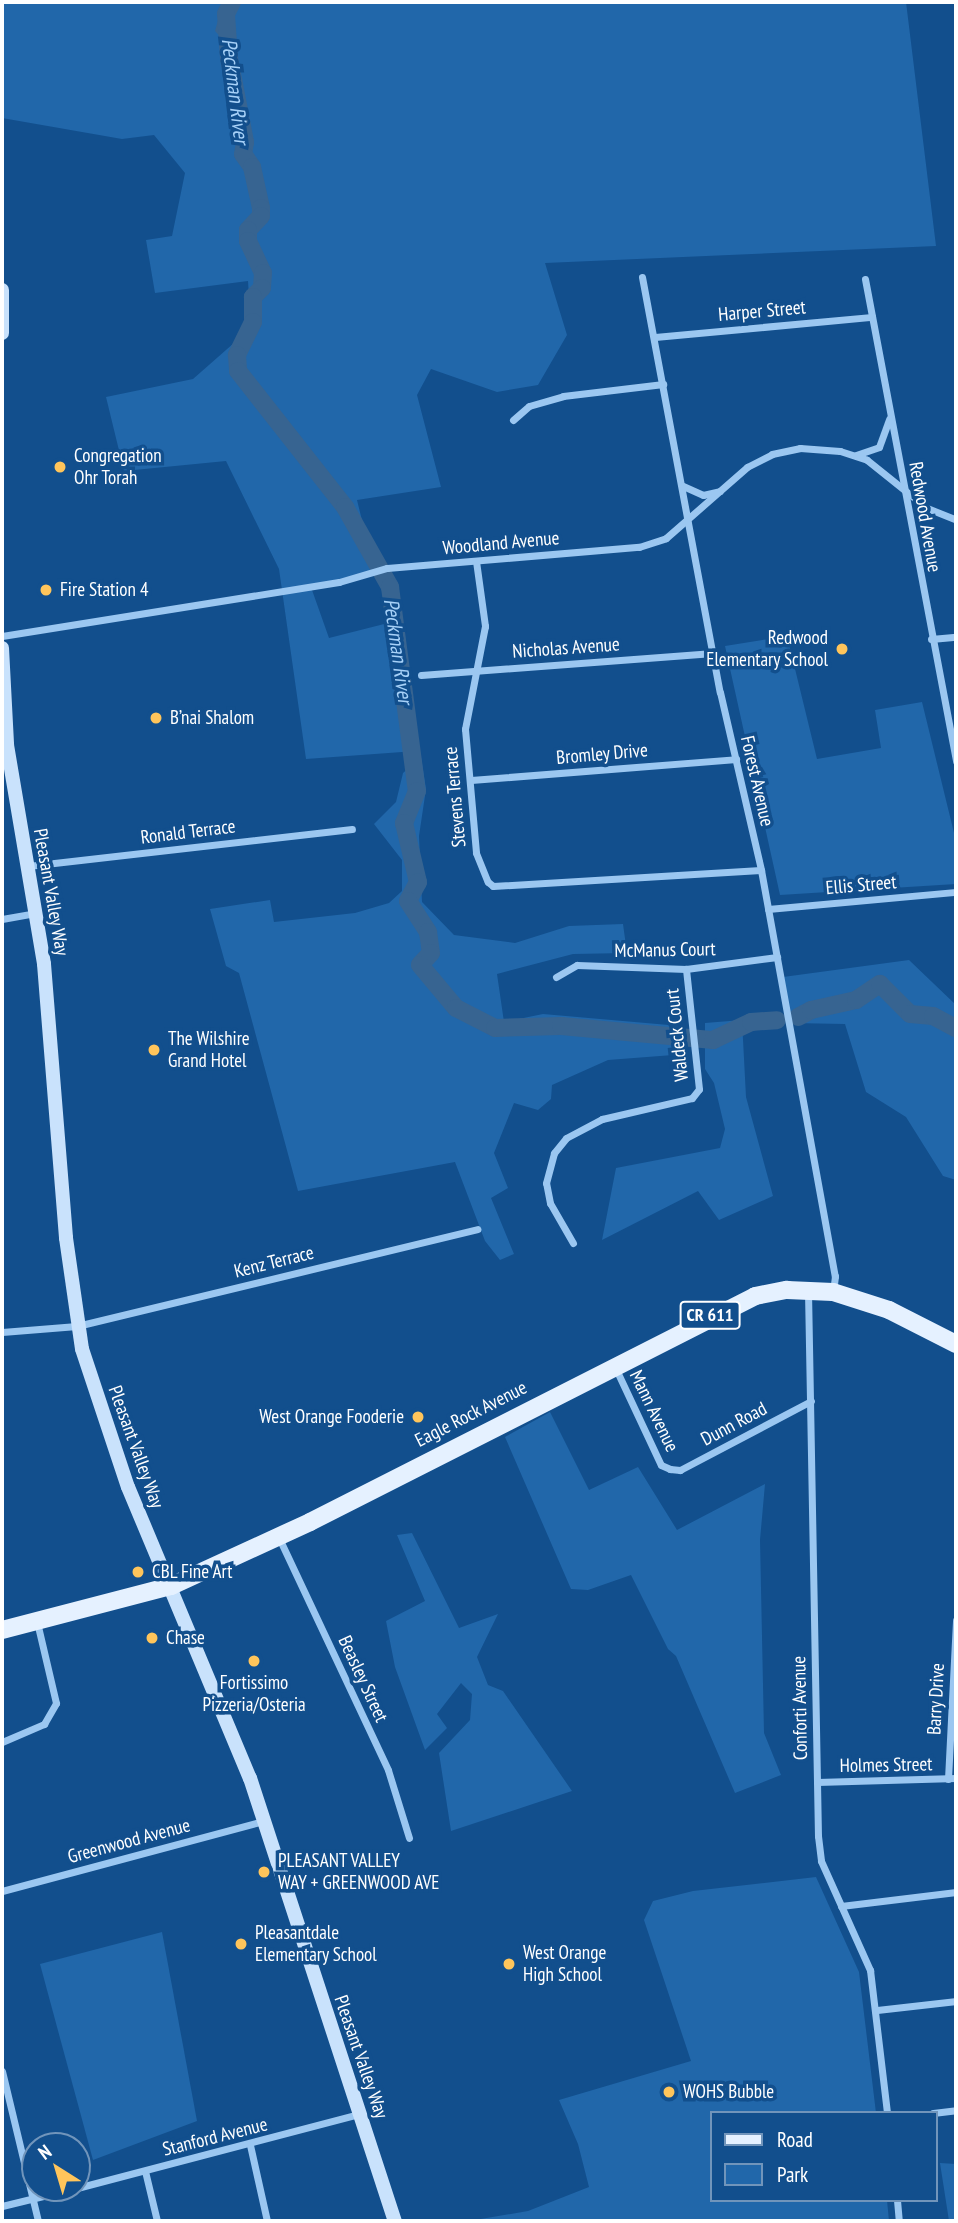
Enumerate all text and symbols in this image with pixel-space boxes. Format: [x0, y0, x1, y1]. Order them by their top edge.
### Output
water label: Peckman River [216, 37, 254, 145]
street label: Harper Street [717, 296, 807, 326]
place label: Congregation Ohr Torah [74, 445, 162, 489]
marker: Congregation Ohr Torah [52, 459, 68, 475]
street label: Redwood Avenue [904, 460, 946, 574]
street label: Woodland Avenue [442, 527, 560, 559]
place label: Fire Station 4 [60, 579, 148, 601]
marker: Fire Station 4 [38, 582, 54, 598]
water label: Peckman River [378, 597, 418, 705]
place label: Redwood Elementary School [706, 627, 828, 671]
street label: Nicholas Avenue [511, 633, 621, 663]
marker: Redwood Elementary School [834, 641, 850, 657]
place label: B’nai Shalom [170, 707, 254, 729]
marker: B’nai Shalom [148, 710, 164, 726]
street label: Forest Avenue [735, 733, 779, 829]
street label: Bromley Drive [555, 739, 649, 769]
street label: Stevens Terrace [439, 745, 471, 849]
street label: Ronald Terrace [139, 815, 237, 849]
street label: Pleasant Valley Way [28, 826, 74, 958]
street label: Ellis Street [825, 871, 897, 899]
street label: McManus Court [614, 938, 716, 962]
street label: Waldeck Court [661, 987, 693, 1083]
place label: The Wilshire Grand Hotel [168, 1028, 250, 1072]
marker: The Wilshire Grand Hotel [146, 1042, 162, 1058]
street label: Kenz Terrace [231, 1241, 317, 1283]
road number: CR 611 [678, 1300, 742, 1330]
street label: Mann Avenue [624, 1366, 684, 1456]
street label: Eagle Rock Avenue [411, 1376, 531, 1452]
street label: Pleasant Valley Way [103, 1382, 169, 1512]
street label: Dunn Road [697, 1397, 771, 1451]
place label: West Orange Fooderie [259, 1406, 404, 1428]
marker: West Orange Fooderie [410, 1409, 426, 1425]
place label: CBL Fine Art [152, 1561, 234, 1583]
marker: CBL Fine Art [130, 1564, 146, 1580]
place label: Chase [166, 1627, 205, 1649]
marker: Chase [144, 1630, 160, 1646]
street label: Beasley Street [333, 1632, 393, 1726]
marker: Fortissimo Pizzeria/Osteria [246, 1653, 262, 1669]
street label: Conforti Avenue [788, 1655, 812, 1761]
street label: Barry Drive [923, 1662, 949, 1736]
place label: Fortissimo Pizzeria/Osteria [202, 1672, 306, 1716]
street label: Holmes Street [839, 1753, 933, 1777]
street label: Greenwood Avenue [65, 1814, 193, 1868]
place label: PLEASANT VALLEY WAY + GREENWOOD AVE [278, 1850, 440, 1894]
marker: PLEASANT VALLEY WAY + GREENWOOD AVE [256, 1864, 272, 1880]
place label: Pleasantdale Elementary School [255, 1922, 377, 1966]
marker: Pleasantdale Elementary School [233, 1936, 249, 1952]
place label: West Orange High School [523, 1942, 606, 1986]
marker: West Orange High School [501, 1956, 517, 1972]
street label: Pleasant Valley Way [329, 1992, 393, 2122]
place label: WOHS Bubble [683, 2081, 774, 2103]
marker: WOHS Bubble [661, 2084, 677, 2100]
legend [710, 2111, 937, 2202]
street label: Stanford Avenue [160, 2113, 270, 2161]
text: Road [777, 2126, 813, 2153]
north arrow [21, 2132, 91, 2202]
text: N [33, 2139, 56, 2165]
text: Park [777, 2161, 808, 2188]

